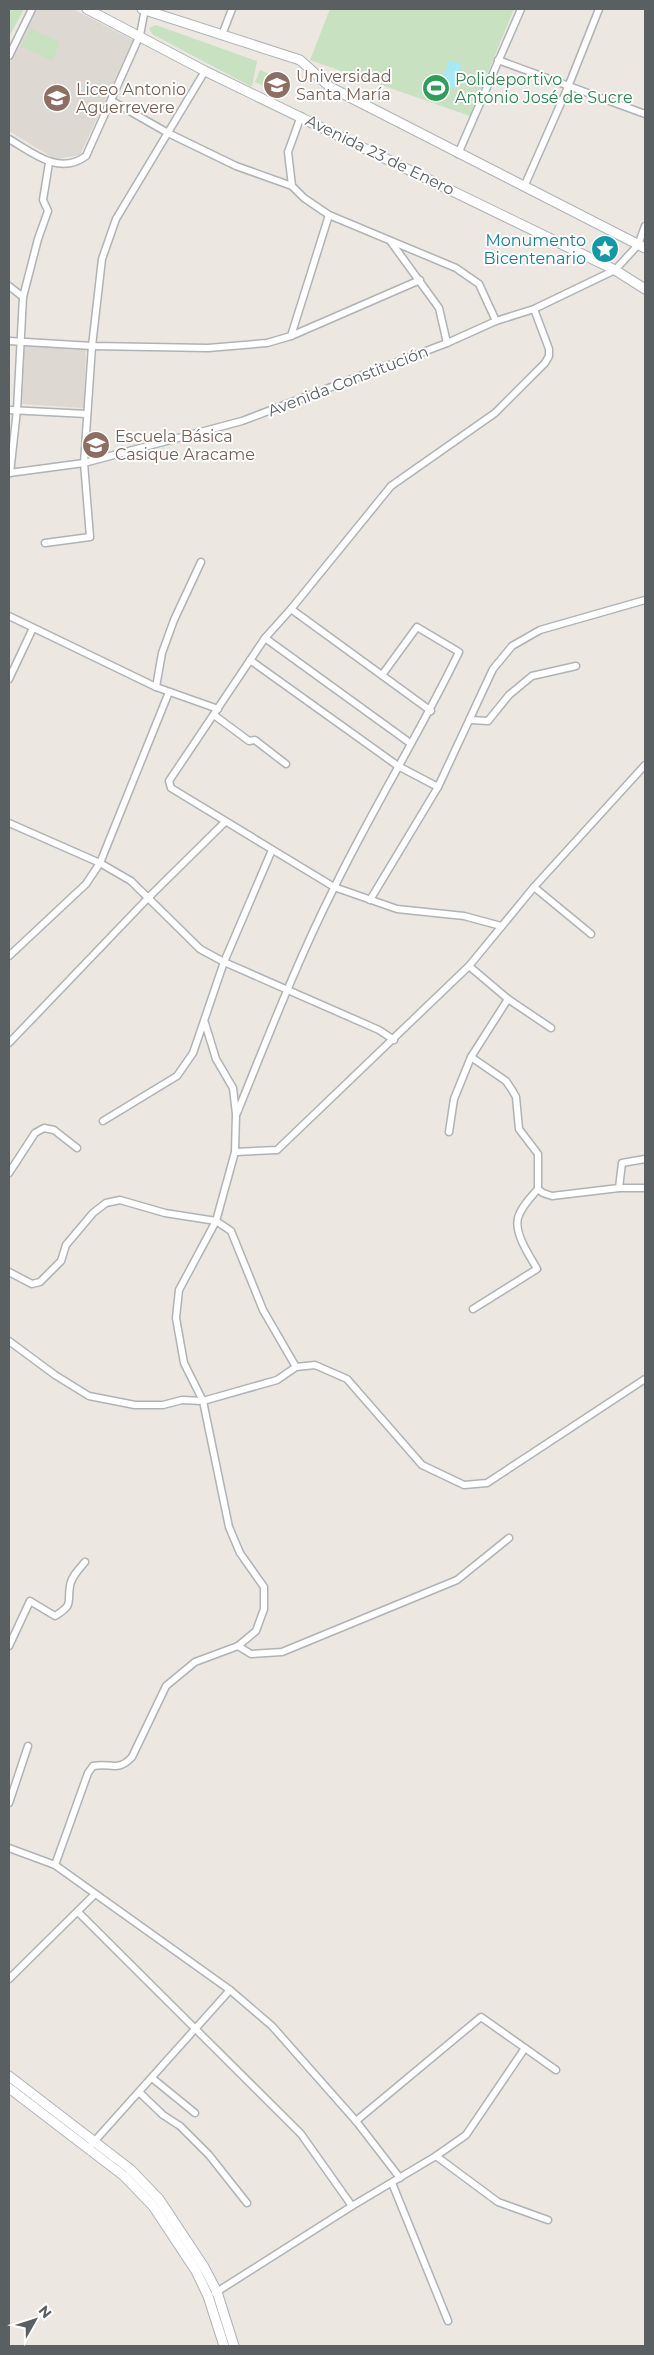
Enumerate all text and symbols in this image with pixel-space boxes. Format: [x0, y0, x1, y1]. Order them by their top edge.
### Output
place label: Universidad Santa María [296, 67, 392, 104]
school or university icon: Universidad Santa María [262, 70, 292, 100]
place label: Polideportivo Antonio José de Sucre [455, 70, 633, 107]
sports icon: Polideportivo Antonio José de Sucre [421, 73, 451, 103]
place label: Liceo Antonio Aguerrevere [76, 80, 186, 117]
school or university icon: Liceo Antonio Aguerrevere [42, 83, 72, 113]
street label: Avenida 23 de Enero [302, 111, 458, 199]
place label: Monumento Bicentenario [484, 231, 586, 268]
place icon: Monumento Bicentenario [590, 234, 620, 264]
street label: Avenida Constitución [265, 342, 431, 420]
place label: Escuela Básica Casique Aracame [115, 427, 255, 464]
school or university icon: Escuela Básica Casique Aracame [81, 430, 111, 460]
north arrow [10, 2295, 60, 2345]
text: N [35, 2302, 56, 2322]

